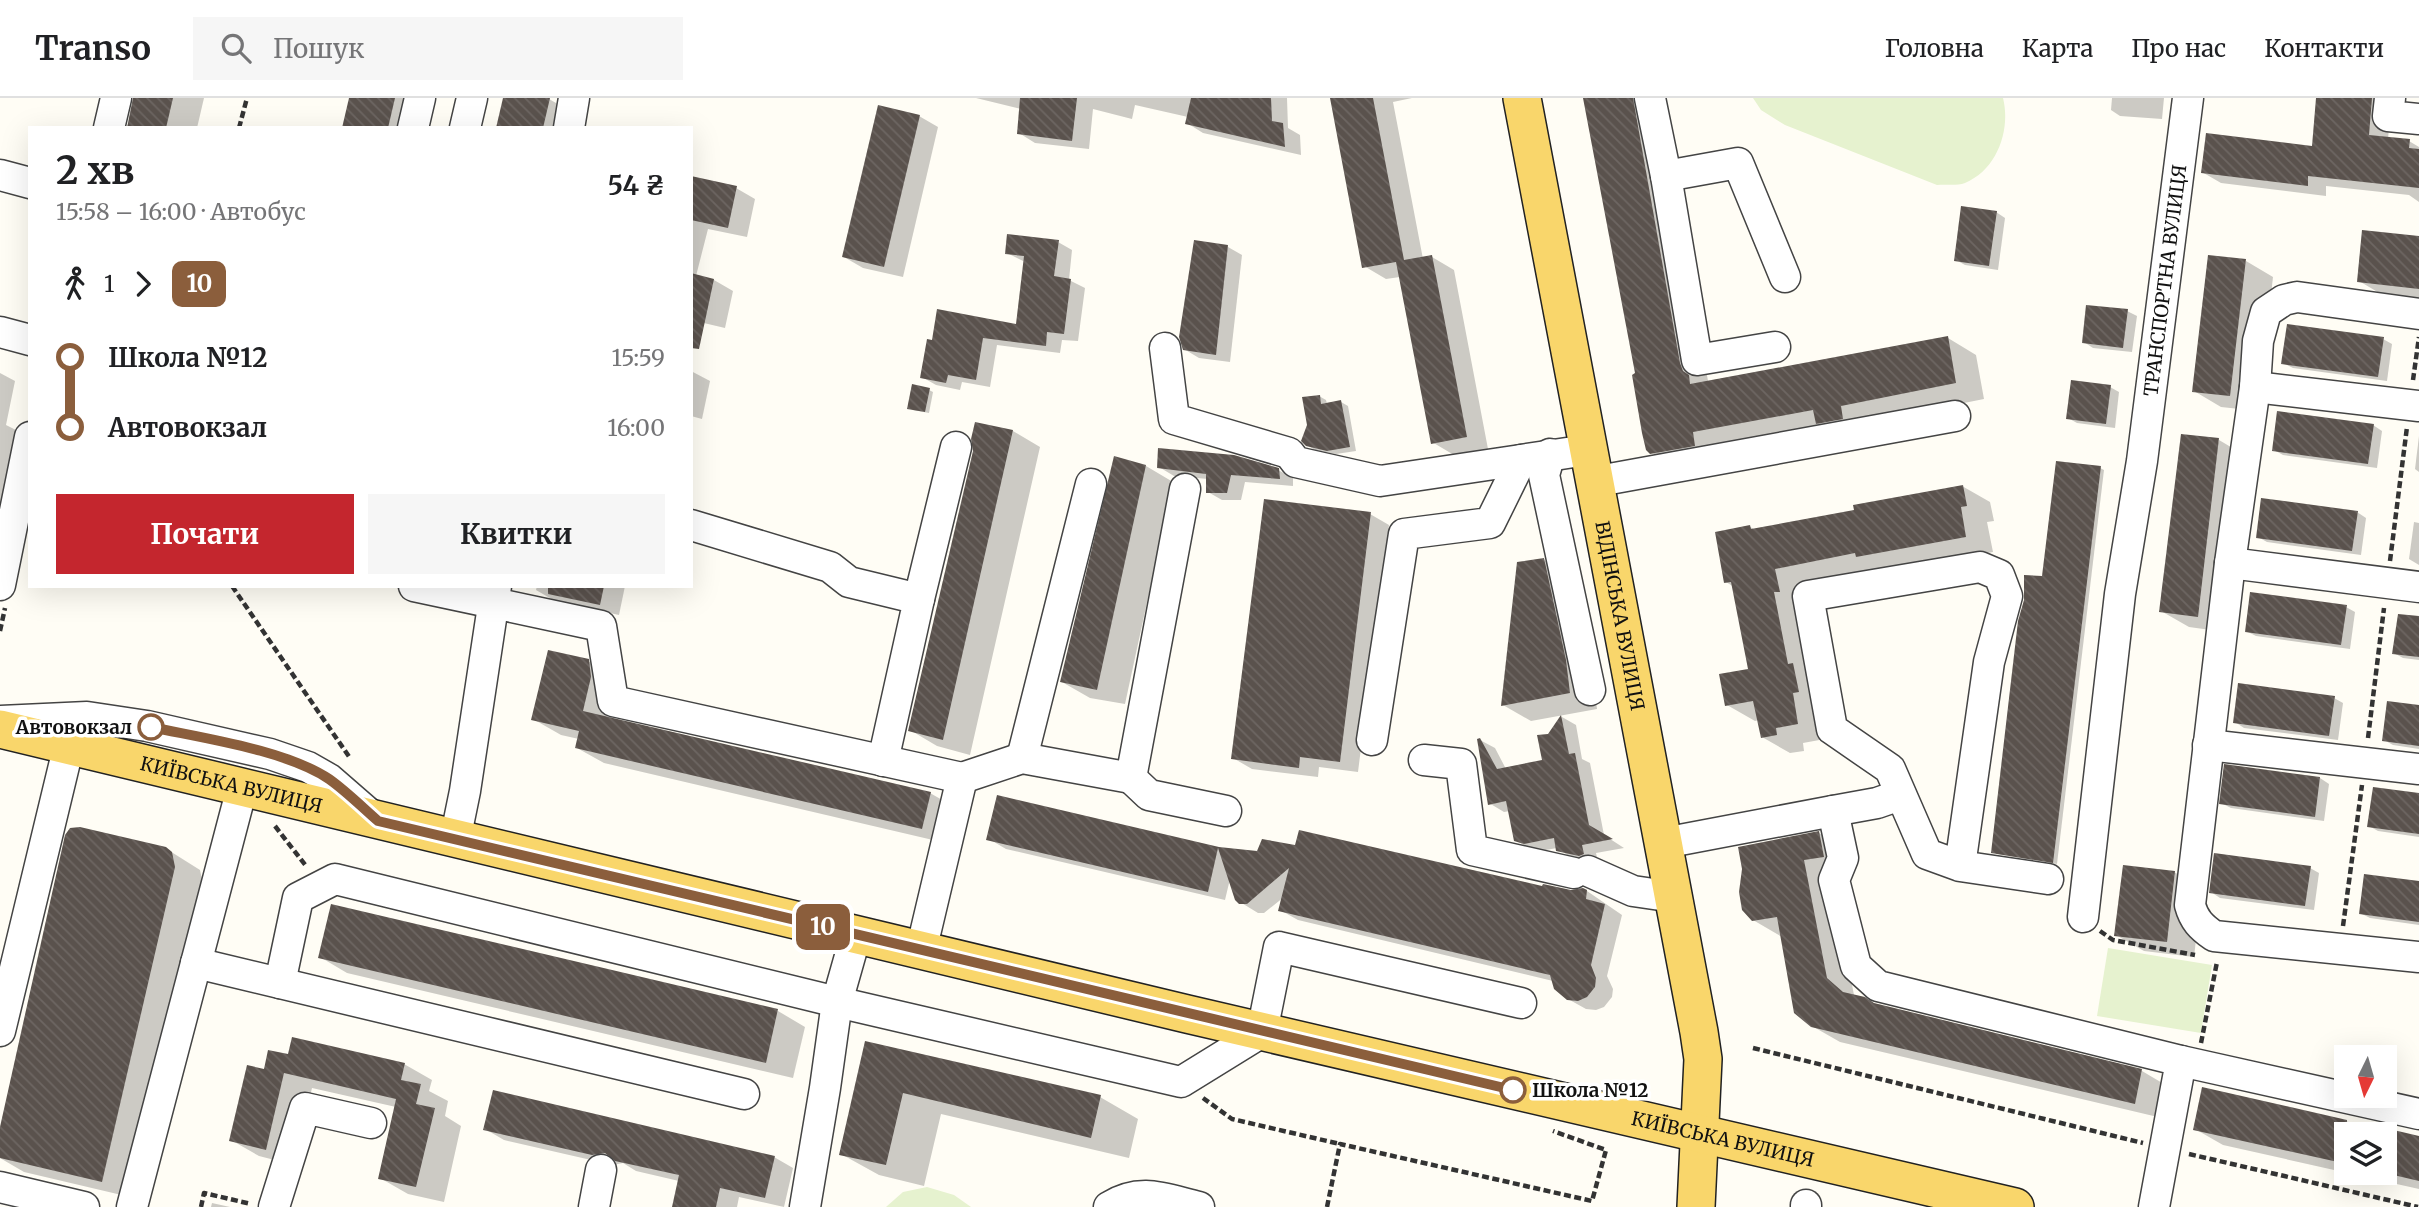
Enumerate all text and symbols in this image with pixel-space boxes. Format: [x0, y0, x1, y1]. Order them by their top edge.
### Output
search box [193, 17, 683, 80]
text: Transo [35, 28, 151, 69]
icon: search [217, 29, 255, 67]
text: Пошук [273, 32, 365, 65]
text: Головна [1885, 33, 1984, 64]
text: Карта [2022, 33, 2093, 64]
text: Про нас [2131, 33, 2226, 64]
text: Контакти [2264, 33, 2384, 64]
text: 2 хв [56, 147, 134, 194]
street label: ТРАНСПОРТНА ВУЛИЦЯ [2138, 163, 2191, 398]
text: 54 ₴ [608, 169, 665, 202]
text: 15:58 – 16:00 · Автобус [56, 197, 306, 226]
icon: walk [56, 265, 94, 303]
icon: forward [124, 265, 162, 303]
text: 10 [186, 268, 212, 299]
text: 1 [104, 269, 114, 298]
text: Школа №12 [108, 341, 267, 374]
text: 15:59 [611, 343, 665, 372]
text: Автовокзал [108, 411, 267, 444]
text: 16:00 [607, 413, 665, 442]
button: Почати [56, 494, 354, 574]
button: Квитки [368, 494, 665, 574]
street label: ВІДІНСЬКА ВУЛИЦЯ [1590, 519, 1650, 713]
marker: Автовокзал [138, 714, 164, 740]
place label: Автовокзал [15, 715, 132, 739]
street label: КИЇВСЬКА ВУЛИЦЯ [138, 751, 325, 818]
line badge: 10 [792, 904, 854, 950]
text: 10 [810, 911, 836, 942]
north arrow [2334, 1045, 2398, 1108]
map controls [2334, 1045, 2397, 1185]
marker: Школа №12 [1500, 1077, 1526, 1103]
place label: Школа №12 [1532, 1078, 1649, 1102]
street label: КИЇВСЬКА ВУЛИЦЯ [1629, 1106, 1817, 1172]
button: layers [2334, 1122, 2397, 1185]

